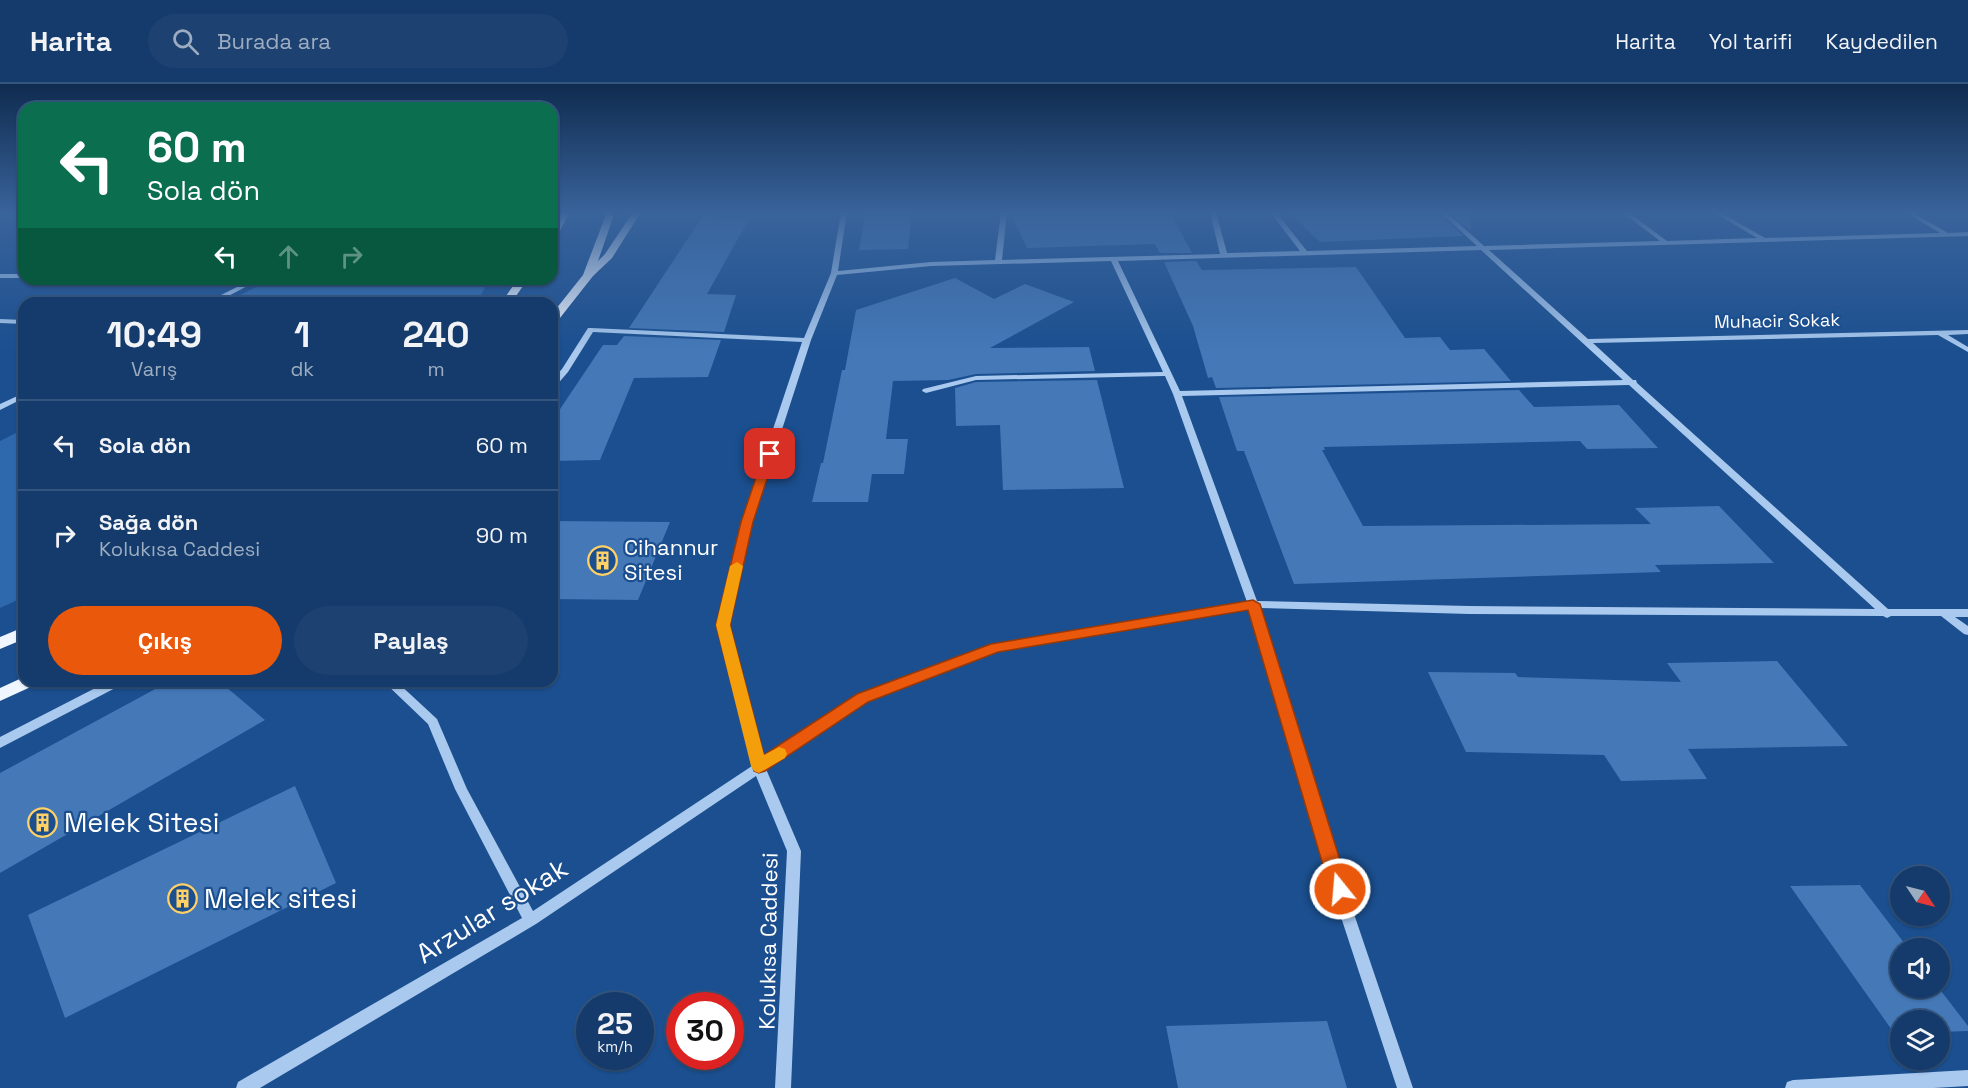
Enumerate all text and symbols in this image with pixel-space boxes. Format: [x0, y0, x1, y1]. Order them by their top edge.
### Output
search box [148, 14, 568, 68]
text: Harita [30, 23, 112, 59]
icon: search [169, 25, 202, 58]
text: Burada ara [217, 27, 331, 55]
text: Harita [1615, 28, 1676, 55]
text: Yol tarifi [1709, 28, 1792, 55]
text: Kaydedilen [1825, 28, 1938, 55]
text: 60 m [147, 121, 247, 174]
icon: left [48, 126, 126, 204]
text: Sola dön [147, 173, 260, 208]
icon: left [209, 240, 242, 273]
icon: ahead [272, 240, 305, 273]
icon: right [335, 240, 368, 273]
street label: Muhacir Sokak [1714, 308, 1840, 333]
text: 10:49 [106, 312, 202, 358]
text: 1 [294, 312, 310, 358]
text: 240 [402, 312, 470, 358]
text: Varış [131, 356, 177, 382]
text: dk [290, 356, 314, 382]
text: m [427, 356, 445, 382]
pin [744, 428, 795, 479]
icon: left [48, 429, 81, 462]
text: Sola dön [99, 431, 191, 459]
text: 60 m [476, 431, 528, 459]
icon: arrive [753, 437, 786, 470]
text: Sağa dön [99, 508, 198, 536]
icon: right [48, 519, 81, 552]
text: 90 m [476, 521, 528, 549]
place label: Cihannur Sitesi [624, 533, 718, 586]
text: Kolukısa Caddesi [99, 536, 260, 562]
building icon: Cihannur Sitesi [587, 544, 619, 576]
button: Çıkış [48, 606, 282, 675]
button: Paylaş [294, 606, 528, 675]
place label: Melek Sitesi [64, 805, 219, 840]
building icon: Melek Sitesi [27, 807, 59, 839]
street label: Arzular sokak [409, 850, 574, 971]
street label: Kolukısa Caddesi [752, 852, 784, 1030]
position arrow [1308, 857, 1372, 921]
north arrow [1890, 866, 1950, 926]
map controls [1890, 866, 1950, 1070]
place label: Melek sitesi [204, 881, 357, 916]
building icon: Melek sitesi [167, 883, 199, 915]
button: sound [1890, 938, 1950, 998]
speed limit sign: 30 [666, 992, 744, 1070]
text: 25 [597, 1004, 633, 1043]
button: layers [1890, 1010, 1950, 1070]
text: km/h [597, 1037, 633, 1056]

